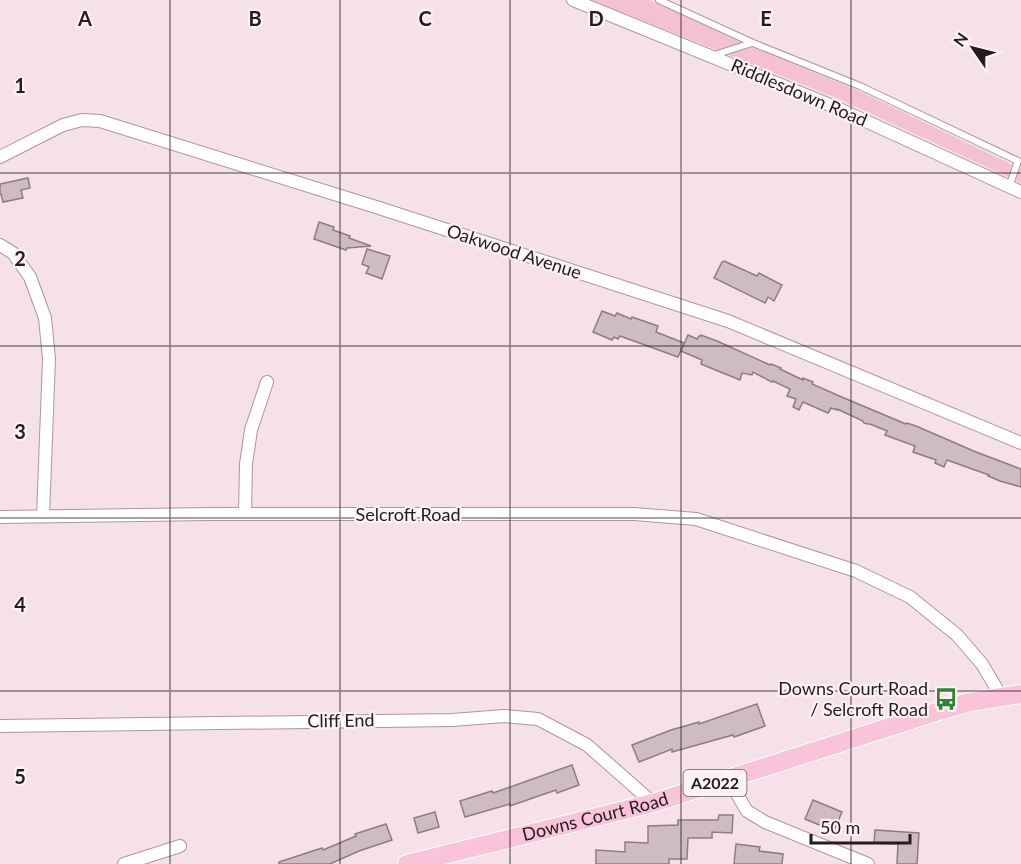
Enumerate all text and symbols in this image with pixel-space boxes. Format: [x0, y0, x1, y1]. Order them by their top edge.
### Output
text: A [77, 6, 92, 30]
text: B [248, 6, 262, 30]
text: C [418, 6, 432, 30]
text: D [588, 6, 604, 30]
text: E [760, 6, 772, 30]
north arrow [943, 18, 1003, 78]
text: N [949, 29, 972, 50]
street label: Riddlesdown Road [728, 53, 871, 131]
text: 1 [14, 73, 26, 97]
street label: Oakwood Avenue [444, 219, 584, 283]
text: 2 [14, 246, 26, 270]
text: 3 [14, 419, 26, 443]
street label: Selcroft Road [355, 503, 461, 525]
text: 4 [14, 592, 26, 616]
place label: Downs Court Road / Selcroft Road [778, 677, 928, 720]
bus stop icon: Downs Court Road / Selcroft Road [933, 686, 959, 712]
street label: Cliff End [307, 708, 375, 732]
text: 5 [14, 764, 26, 788]
road number: A2022 [684, 770, 746, 796]
street label: Downs Court Road [520, 787, 671, 845]
scale bar [811, 807, 910, 845]
text: 50 m [820, 816, 860, 838]

